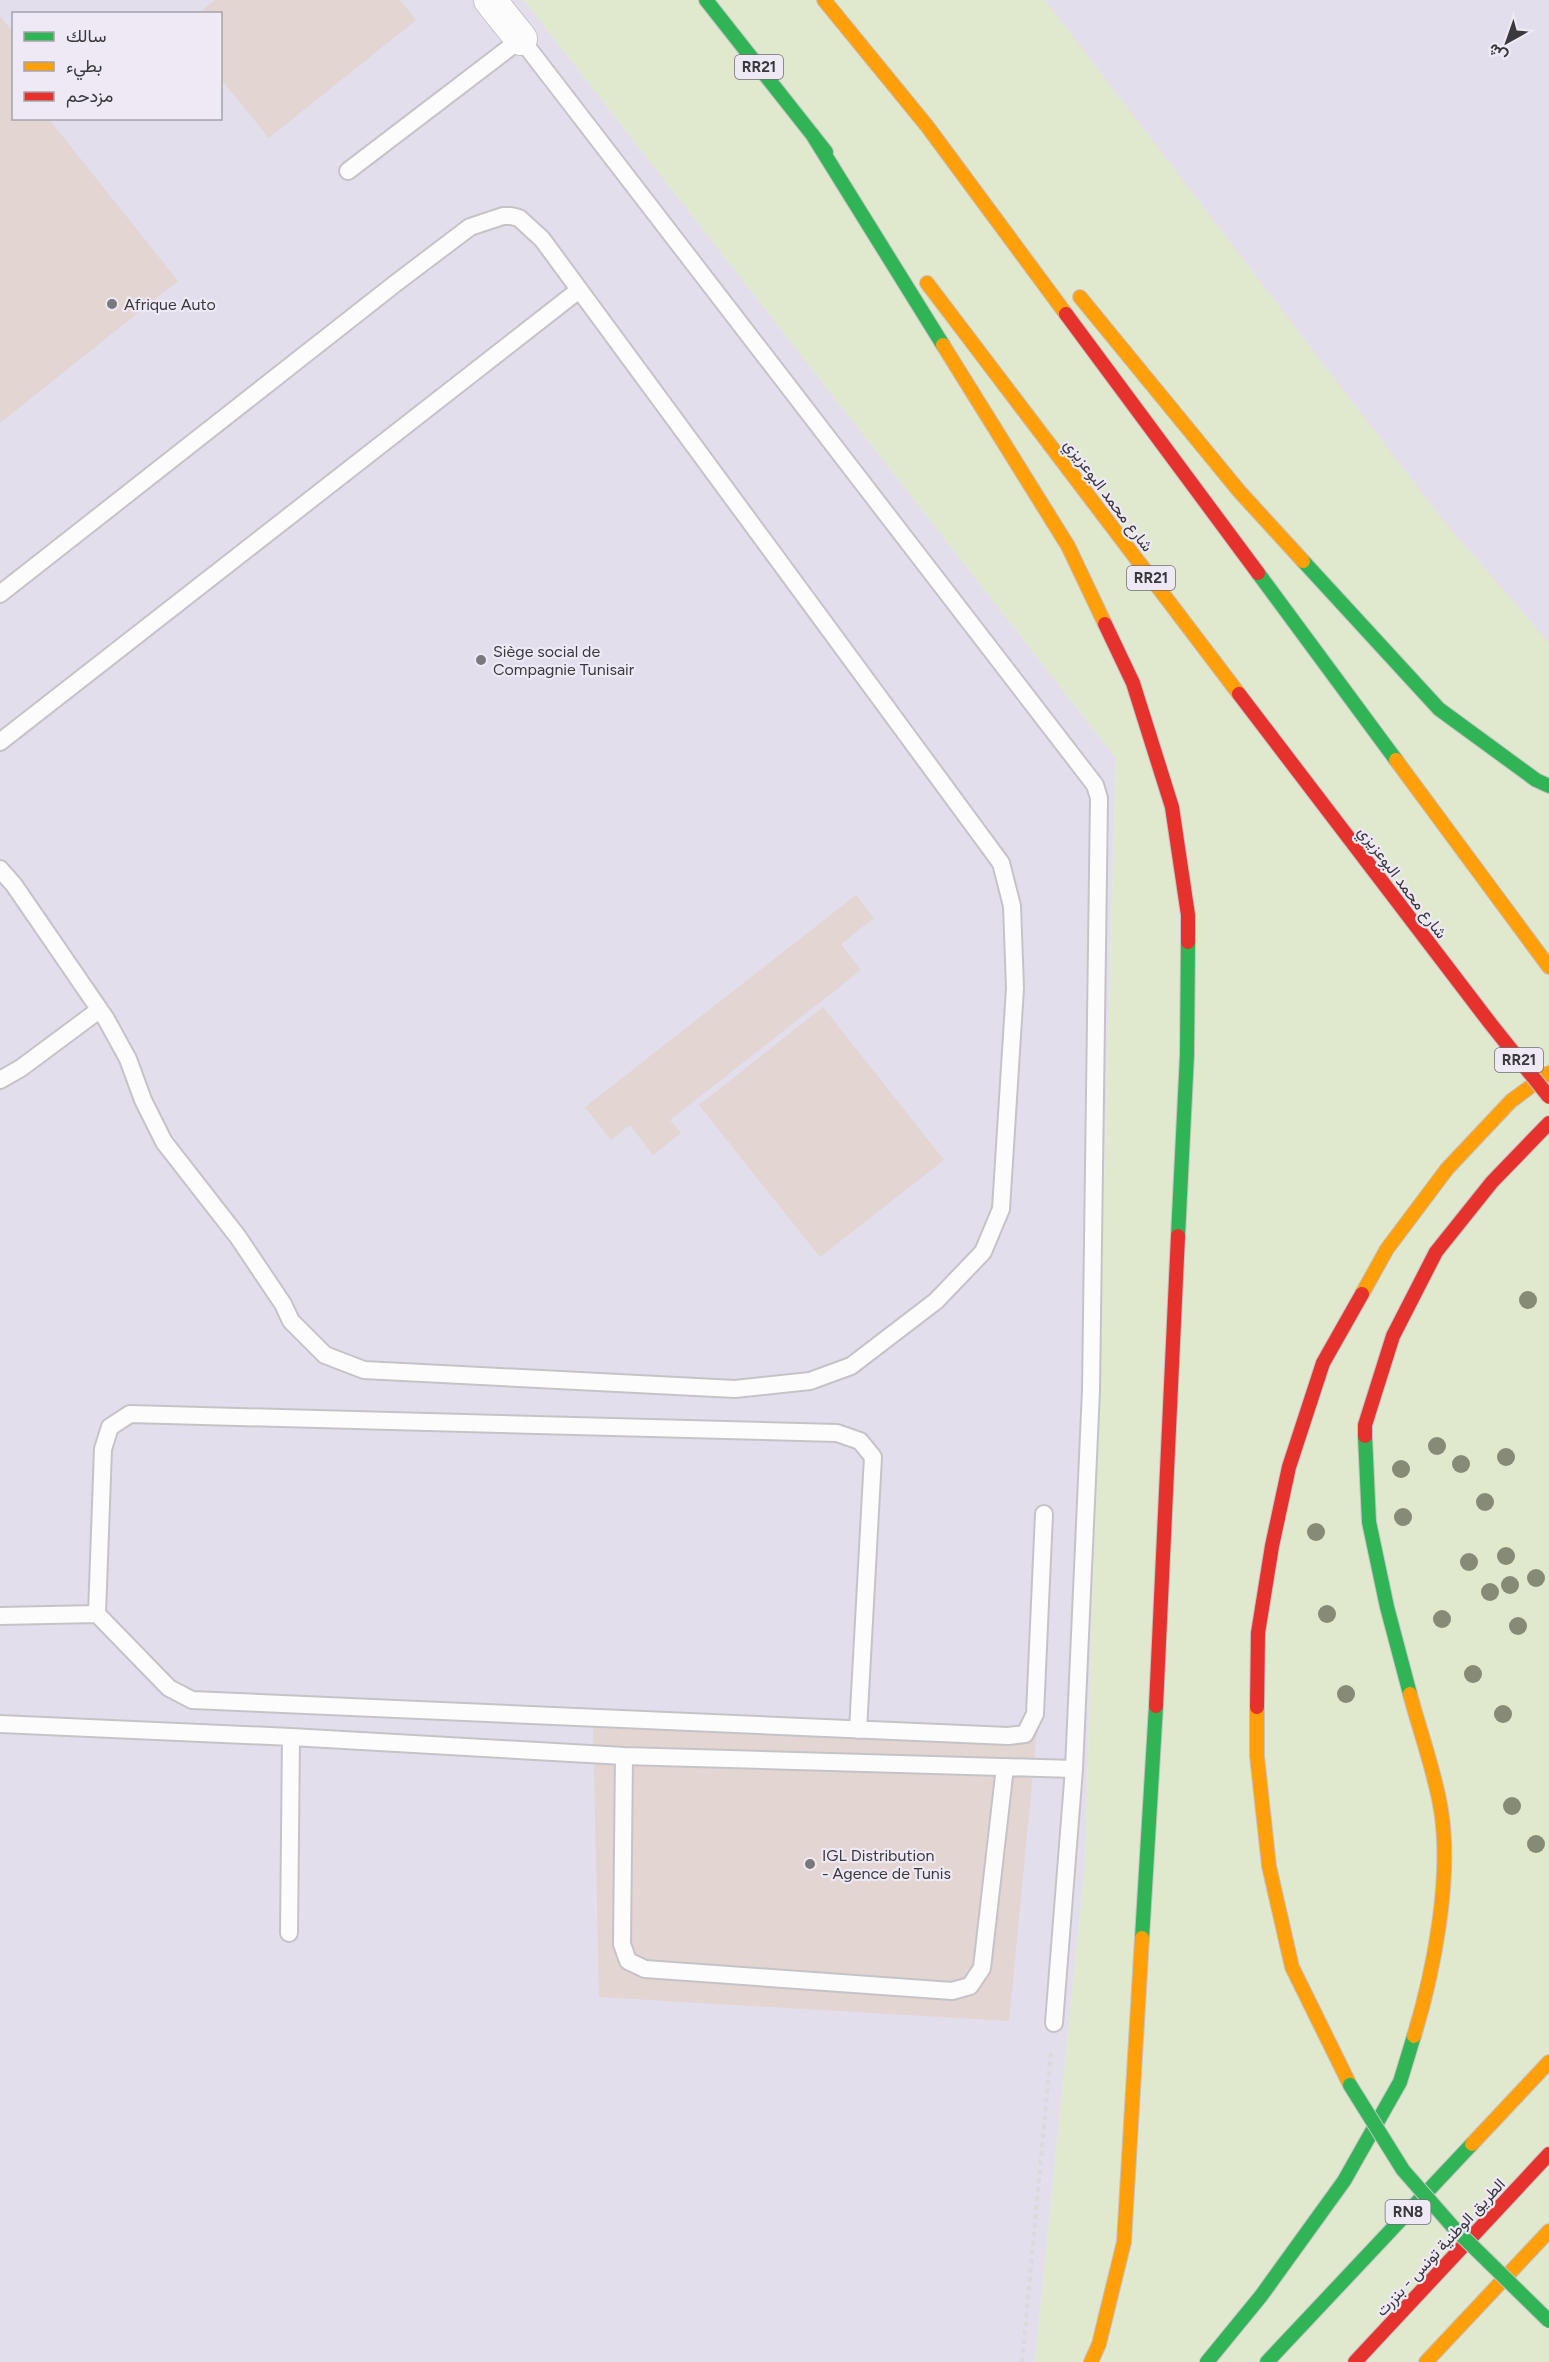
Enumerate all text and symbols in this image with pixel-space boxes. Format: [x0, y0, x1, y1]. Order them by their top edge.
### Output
legend [12, 12, 222, 120]
north arrow [1477, 12, 1537, 72]
text: سالك [66, 25, 106, 47]
text: ش [1484, 40, 1511, 67]
text: بطيء [66, 55, 102, 81]
road number: RR21 [735, 55, 783, 79]
text: مزدحم [66, 85, 113, 108]
place label: Afrique Auto [124, 295, 216, 314]
marker: Afrique Auto [105, 297, 119, 311]
street label: شارع محمد البوعزيزي [1057, 435, 1157, 558]
road number: RR21 [1127, 566, 1175, 590]
place label: Siège social de Compagnie Tunisair [493, 642, 635, 679]
marker: Siège social de Compagnie Tunisair [474, 653, 488, 667]
street label: شارع محمد البوعزيزي [1351, 822, 1451, 945]
road number: RR21 [1495, 1048, 1543, 1072]
place label: IGL Distribution - Agence de Tunis [822, 1846, 951, 1883]
marker: IGL Distribution - Agence de Tunis [803, 1857, 817, 1871]
street label: الطريق الوطنية تونس - بنزرت [1372, 2175, 1510, 2321]
road number: RN8 [1386, 2200, 1430, 2224]

